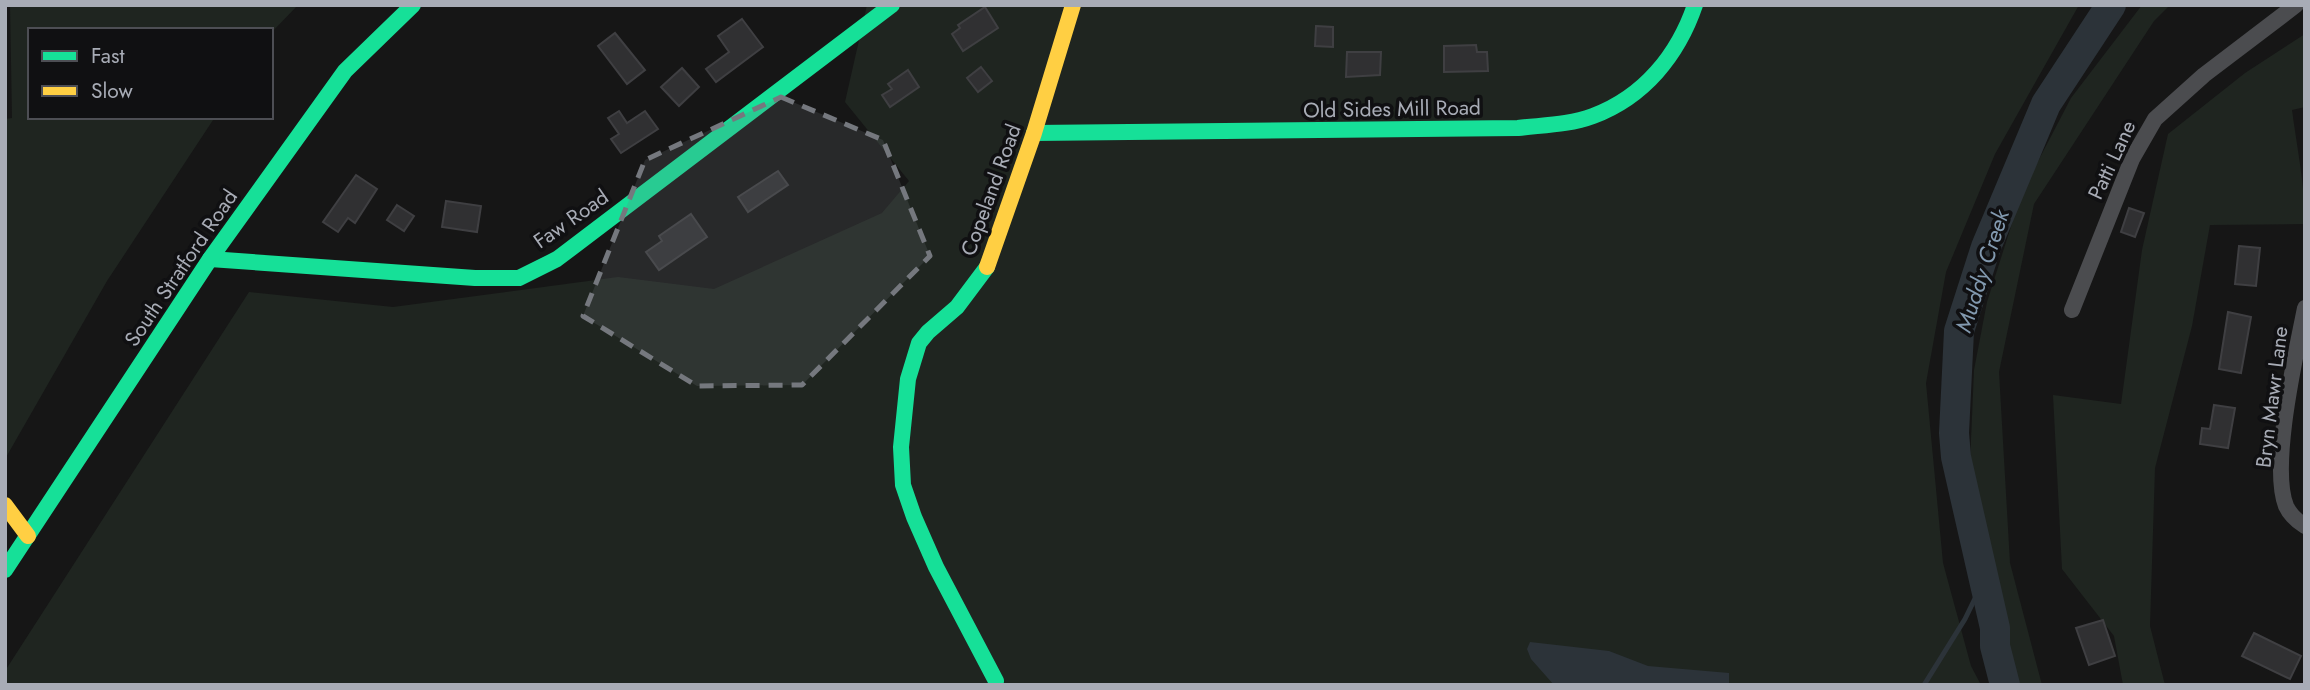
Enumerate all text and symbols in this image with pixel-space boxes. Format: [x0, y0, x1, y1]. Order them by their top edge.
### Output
legend [28, 28, 273, 119]
text: Fast [91, 41, 124, 71]
text: Slow [91, 76, 133, 106]
street label: Old Sides Mill Road [1303, 92, 1481, 126]
street label: Patti Lane [2081, 115, 2143, 205]
street label: Copeland Road [953, 120, 1029, 260]
street label: Faw Road [527, 182, 615, 256]
street label: South Stratford Road [117, 184, 245, 352]
water label: Muddy Creek [1946, 204, 2018, 337]
street label: Bryn Mawr Lane [2248, 324, 2296, 469]

